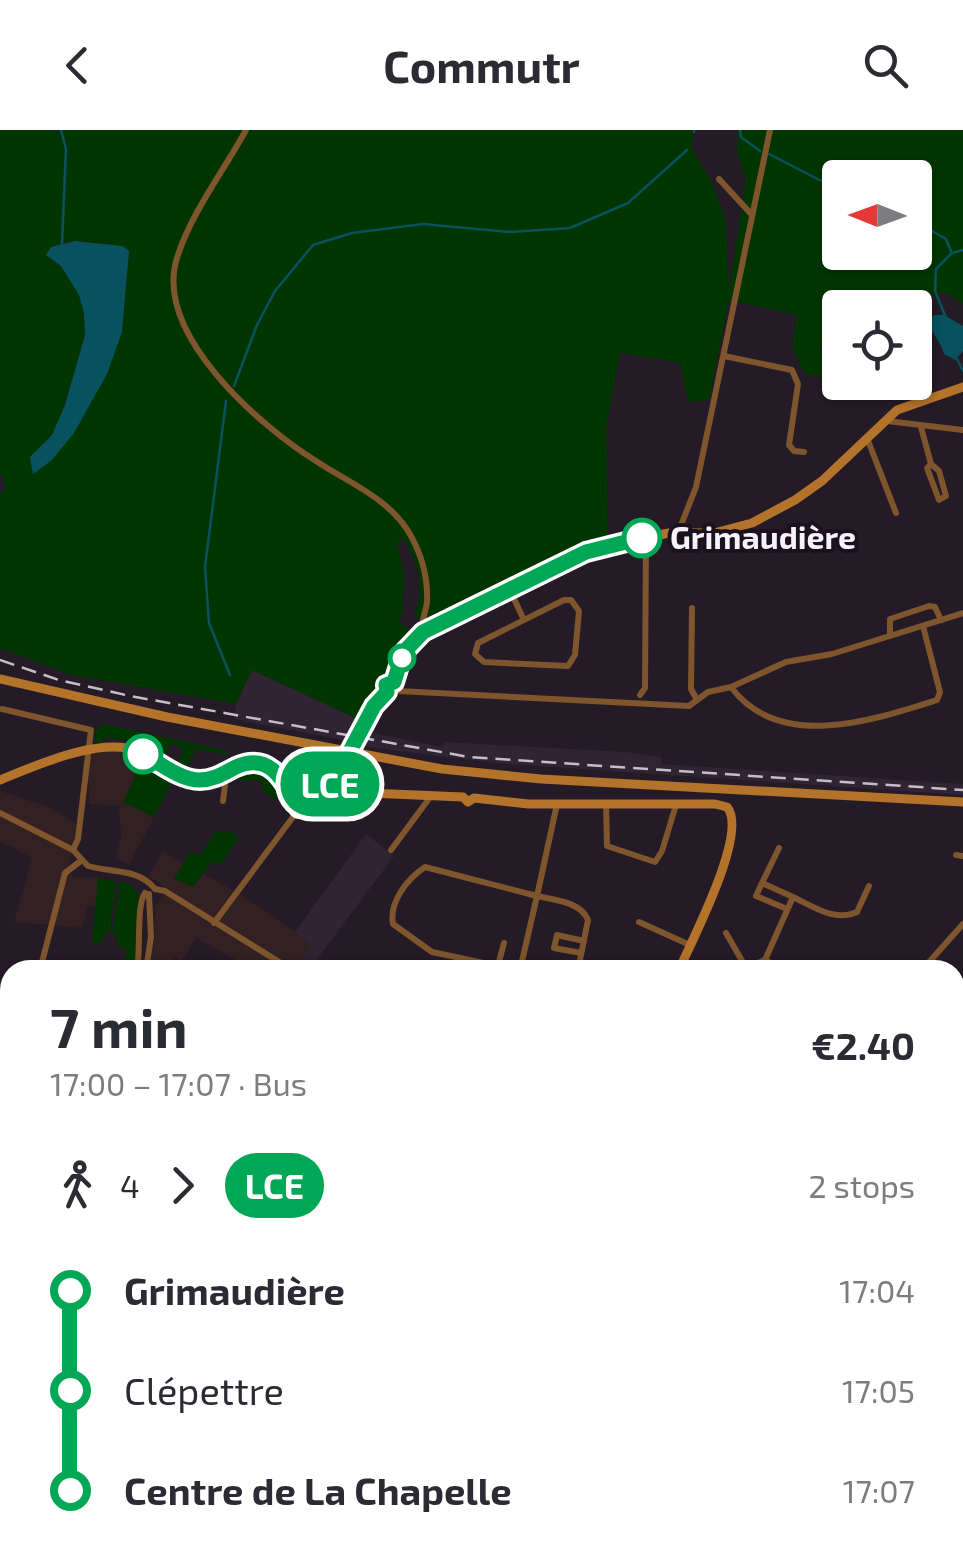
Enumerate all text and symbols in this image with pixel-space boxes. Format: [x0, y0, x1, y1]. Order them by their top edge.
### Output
icon: back [50, 38, 105, 93]
text: Commutr [383, 38, 580, 92]
icon: search [858, 38, 913, 93]
north arrow [822, 160, 932, 270]
map controls [822, 160, 932, 400]
button: locate [822, 290, 932, 400]
place label: Grimaudière [670, 517, 856, 555]
marker: Grimaudière [623, 519, 661, 557]
unlabelled marker [389, 645, 415, 671]
unlabelled marker [124, 735, 162, 773]
line badge: LCE [272, 752, 388, 816]
text: LCE [300, 763, 360, 805]
text: 7 min [50, 993, 188, 1059]
text: €2.40 [811, 1022, 915, 1068]
text: 17:00 – 17:07 · Bus [50, 1064, 307, 1102]
icon: walk [50, 1158, 105, 1213]
icon: forward [155, 1158, 210, 1213]
text: LCE [245, 1164, 304, 1206]
text: 4 [120, 1166, 140, 1204]
text: 2 stops [808, 1166, 915, 1204]
text: Grimaudière [124, 1267, 345, 1313]
text: 17:04 [839, 1271, 915, 1309]
text: Clépettre [124, 1367, 284, 1413]
text: 17:05 [842, 1371, 915, 1409]
text: Centre de La Chapelle [124, 1467, 512, 1513]
text: 17:07 [843, 1471, 915, 1509]

